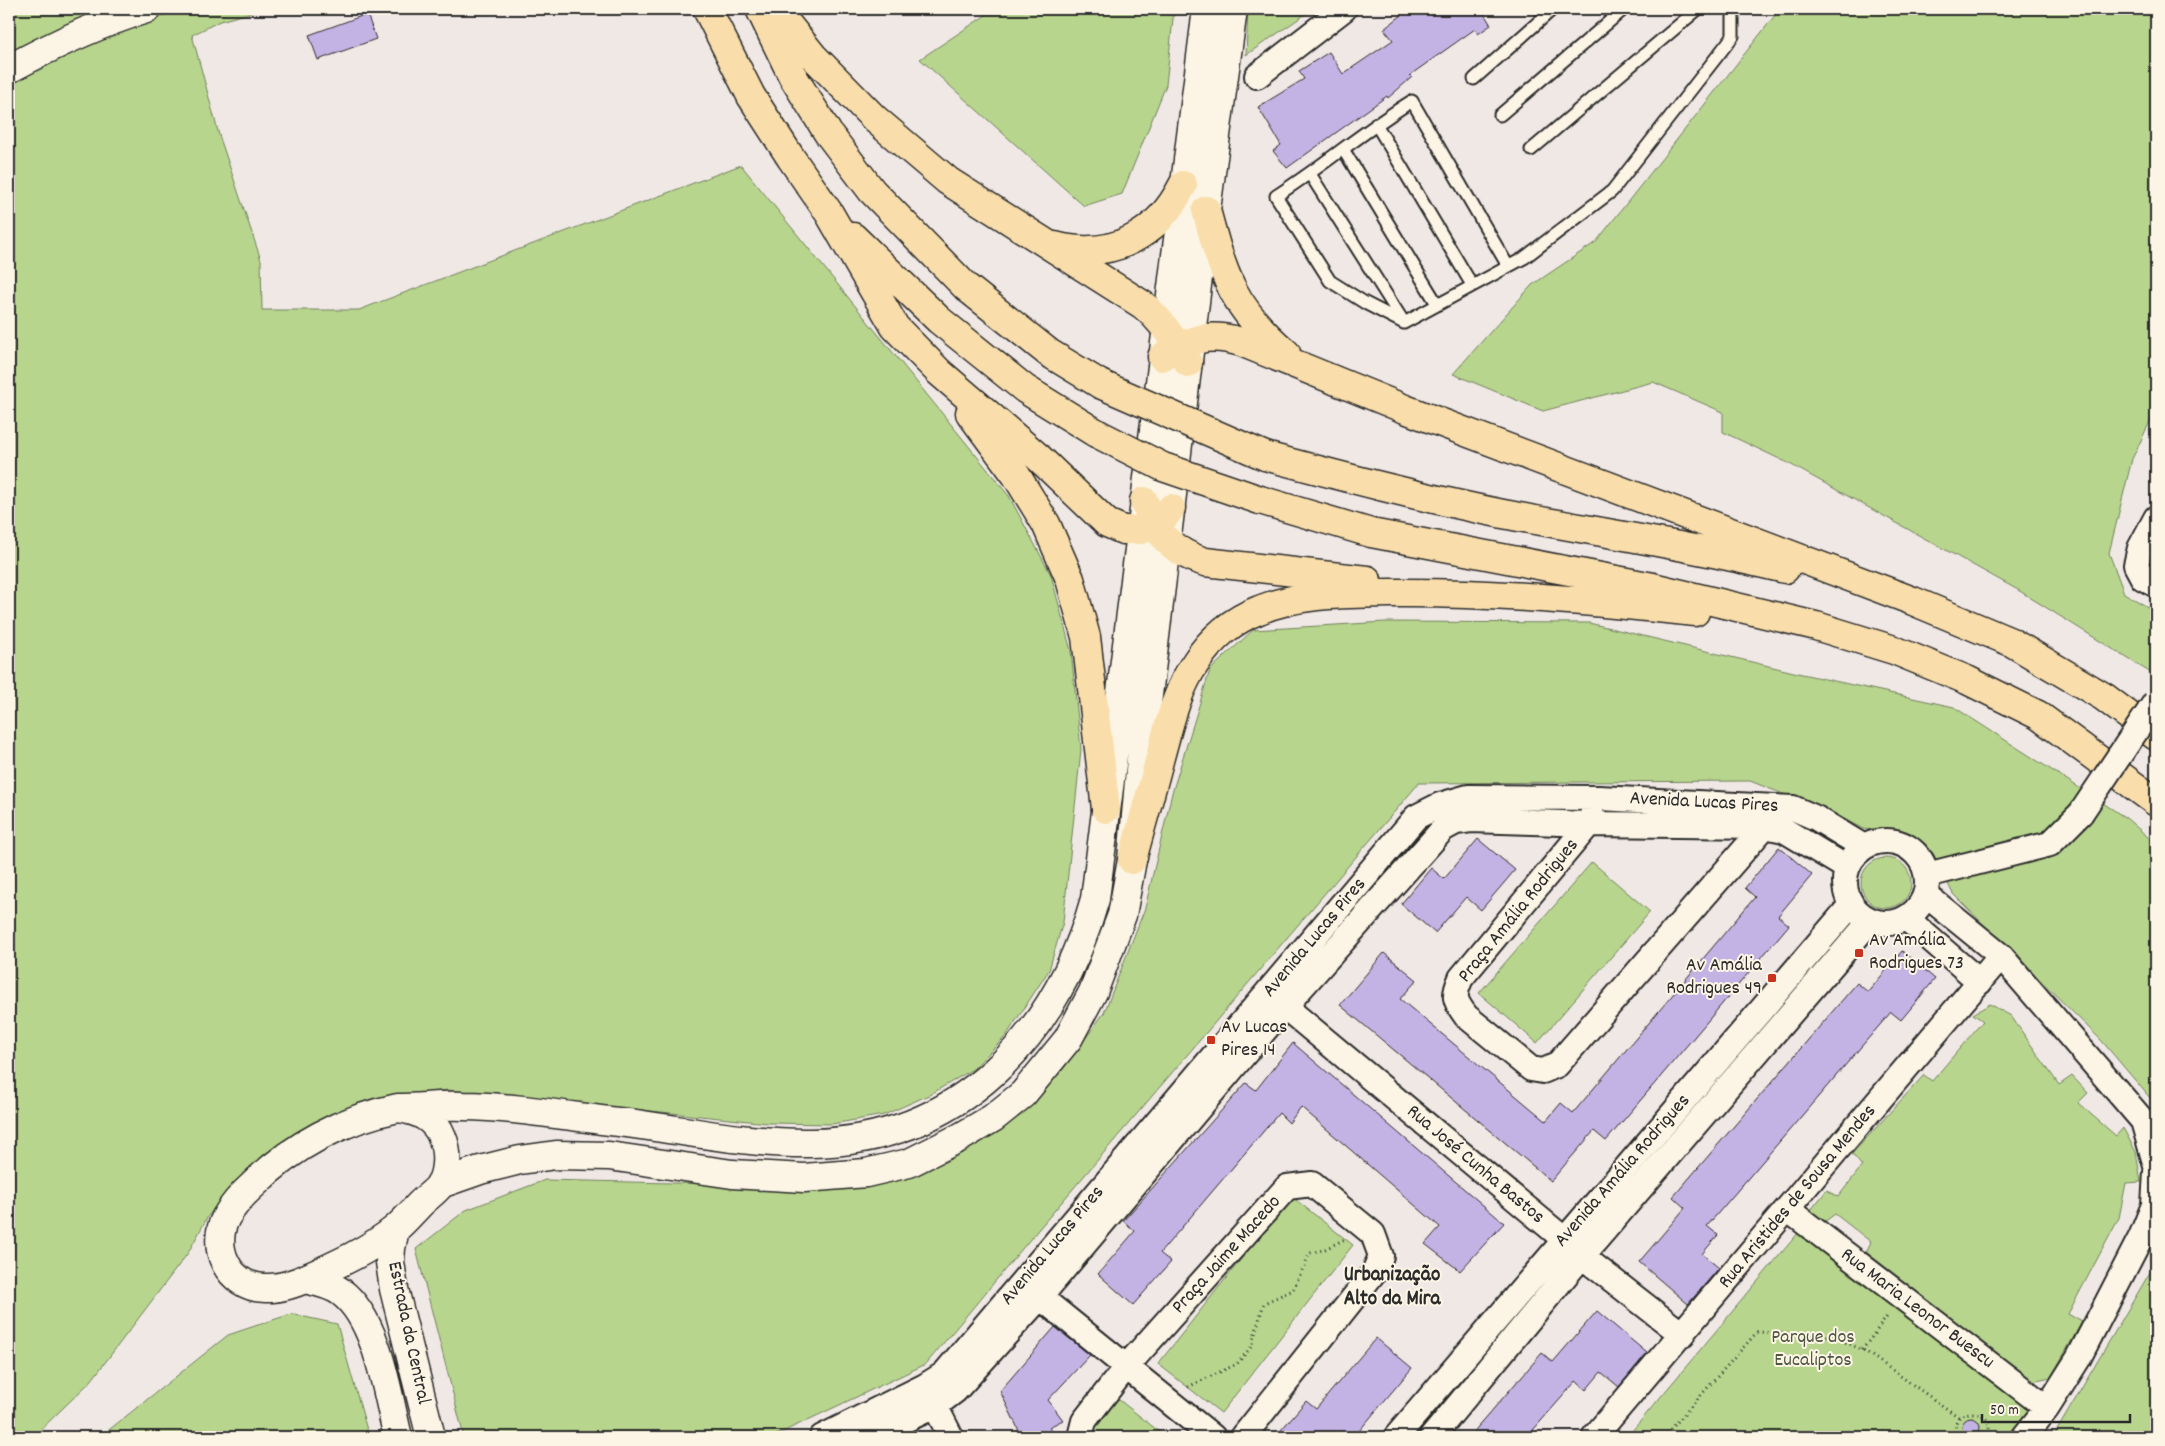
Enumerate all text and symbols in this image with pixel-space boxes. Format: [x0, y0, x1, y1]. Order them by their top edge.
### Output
street label: Avenida Lucas Pires [1629, 785, 1779, 821]
street label: Praça Amália Rodrigues [1452, 833, 1586, 989]
street label: Avenida Lucas Pires [1256, 872, 1374, 1004]
place label: Av Amália Rodrigues 73 [1869, 927, 1964, 978]
marker: Av Amália Rodrigues 73 [1853, 947, 1865, 959]
place label: Av Amália Rodrigues 49 [1666, 952, 1763, 1003]
marker: Av Amália Rodrigues 49 [1766, 972, 1778, 984]
place label: Av Lucas Pires 14 [1221, 1014, 1287, 1065]
marker: Av Lucas Pires 14 [1205, 1034, 1217, 1046]
street label: Avenida Amália Rodrigues [1548, 1088, 1698, 1254]
street label: Rua José Cunha Bastos [1400, 1099, 1550, 1231]
street label: Rua Aristides de Sousa Mendes [1712, 1099, 1884, 1295]
street label: Avenida Lucas Pires [994, 1180, 1112, 1312]
street label: Praça Jaime Macedo [1166, 1189, 1288, 1321]
street label: Rua Maria Leonor Buescu [1834, 1242, 2000, 1376]
street label: Estrada da Central [379, 1259, 437, 1407]
district label: Urbanização Alto da Mira [1344, 1261, 1441, 1315]
park label: Parque dos Eucaliptos [1771, 1324, 1855, 1375]
scale bar [1982, 1391, 2130, 1423]
text: 50 m [1990, 1400, 2019, 1422]

